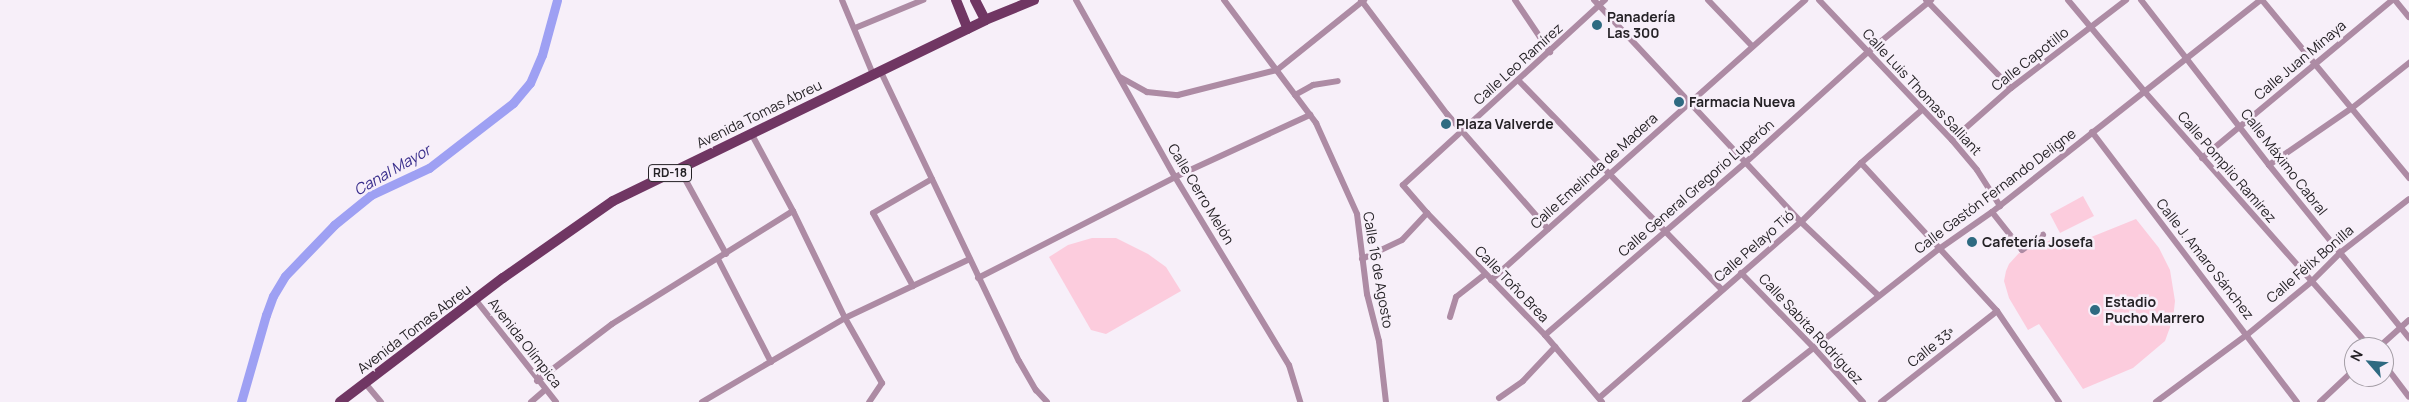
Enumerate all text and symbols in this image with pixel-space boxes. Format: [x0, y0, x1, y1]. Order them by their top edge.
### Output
place label: Panadería Las 300 [1607, 9, 1675, 41]
street label: Calle Juan Minaya [2251, 17, 2349, 103]
marker: Panadería Las 300 [1591, 19, 1603, 31]
street label: Calle Leo Ramírez [1470, 20, 1566, 108]
street label: Calle Capotillo [1988, 24, 2072, 94]
street label: Calle Luis Thomas Salliant [1859, 25, 1985, 159]
street label: Avenida Tomas Abreu [694, 76, 824, 152]
place label: Farmacia Nueva [1689, 94, 1795, 110]
marker: Farmacia Nueva [1673, 96, 1685, 108]
street label: Calle Máximo Cabral [2237, 105, 2331, 219]
street label: Calle Pomplio Ramírez [2174, 108, 2280, 226]
street label: Calle Emelinda de Madera [1527, 110, 1661, 232]
place label: Plaza Valverde [1456, 116, 1554, 132]
street label: Calle General Gregorio Luperón [1615, 116, 1777, 260]
marker: Plaza Valverde [1440, 118, 1452, 130]
street label: Calle Gastón Fernando Deligne [1911, 125, 2079, 257]
water label: Canal Mayor [351, 141, 433, 199]
street label: Calle Cerro Melón [1164, 141, 1238, 247]
road number: RD-18 [648, 164, 692, 182]
street label: Calle J. Amaro Sánchez [2153, 195, 2257, 323]
street label: Calle Pelayo Tió [1711, 207, 1797, 285]
street label: Calle 16 de Agosto [1359, 211, 1397, 329]
street label: Calle Félix Bonilla [2263, 222, 2357, 306]
place label: Cafetería Josefa [1982, 234, 2093, 250]
marker: Cafetería Josefa [1966, 236, 1978, 248]
street label: Calle Toño Brea [1471, 242, 1553, 326]
street label: Calle Sabita Rodríguez [1755, 270, 1867, 388]
street label: Avenida Tomas Abreu [354, 281, 474, 377]
place label: Estadio Pucho Marrero [2105, 294, 2205, 326]
street label: Avenida Olímpica [485, 295, 565, 391]
marker: Estadio Pucho Marrero [2089, 304, 2101, 316]
street label: Calle 33ª [1904, 323, 1958, 371]
north arrow [2344, 337, 2394, 387]
text: N [2345, 347, 2367, 364]

